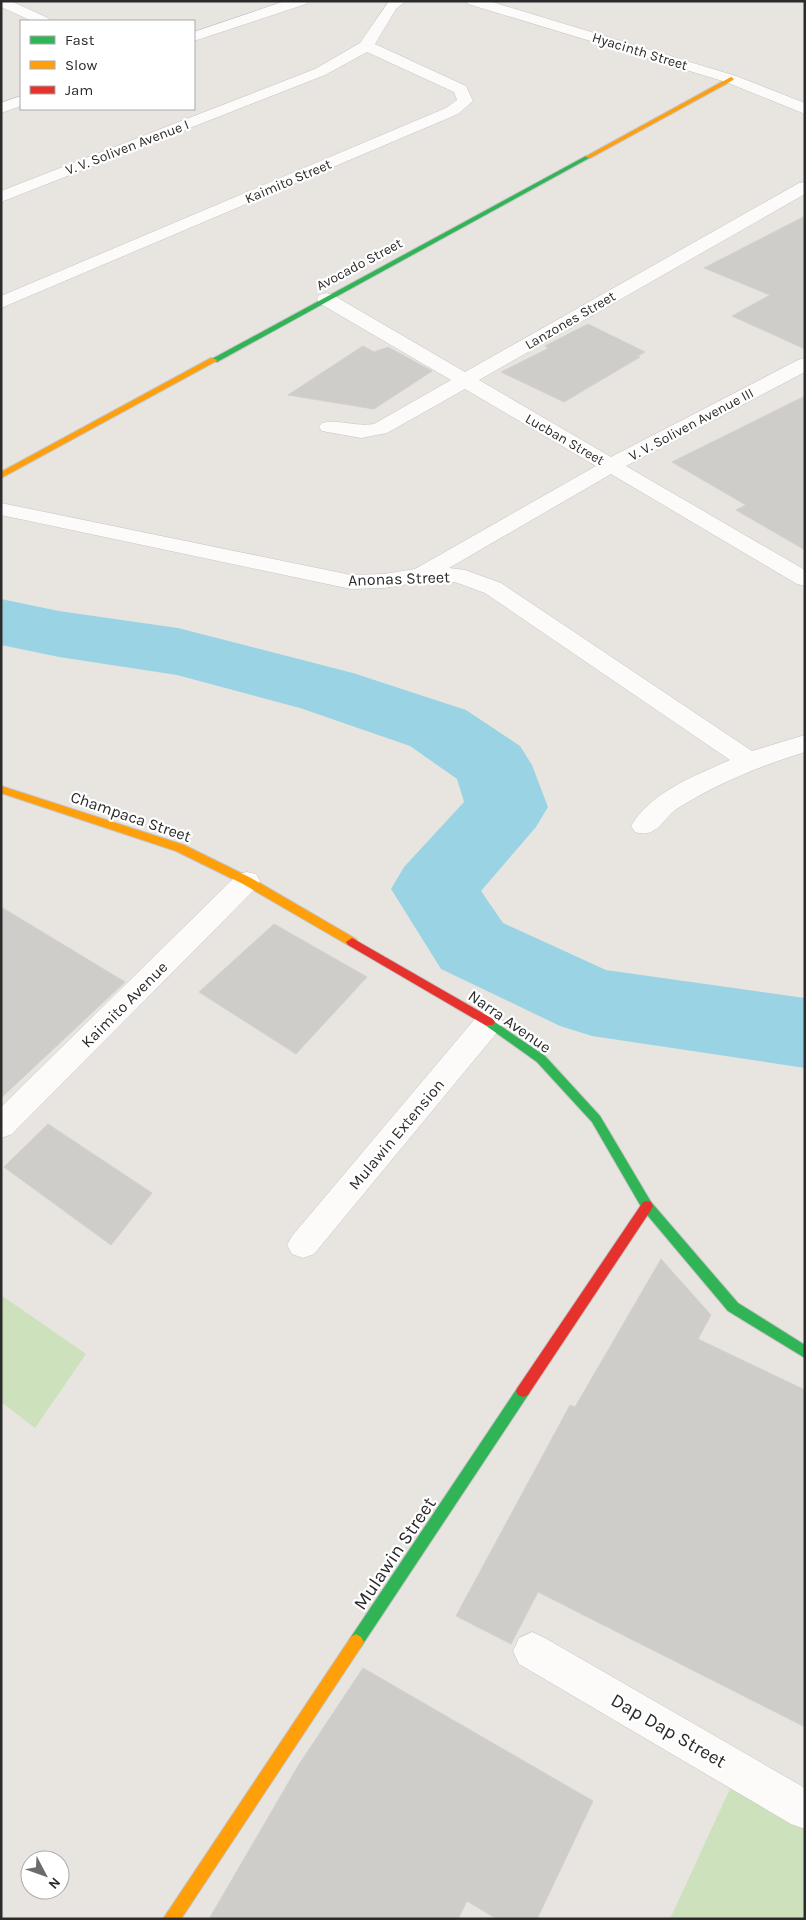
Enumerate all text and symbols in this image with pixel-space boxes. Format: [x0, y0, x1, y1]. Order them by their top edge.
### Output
legend [20, 20, 195, 110]
street label: Hyacinth Street [590, 29, 690, 74]
text: Fast [65, 31, 95, 49]
text: Slow [65, 56, 97, 74]
text: Jam [65, 81, 93, 99]
street label: V. V. Soliven Avenue I [63, 116, 191, 179]
street label: Kaimito Street [242, 156, 334, 207]
street label: Avocado Street [313, 235, 405, 294]
street label: Lanzones Street [522, 288, 619, 353]
street label: V. V. Soliven Avenue III [626, 384, 756, 465]
street label: Lucban Street [522, 410, 607, 469]
street label: Anonas Street [348, 567, 450, 590]
street label: Champaca Street [68, 787, 194, 846]
street label: Kaimito Avenue [77, 957, 171, 1051]
street label: Narra Avenue [465, 986, 555, 1057]
street label: Mulawin Extension [344, 1075, 448, 1194]
street label: Mulawin Street [349, 1493, 441, 1614]
street label: Dap Dap Street [607, 1689, 730, 1773]
north arrow [20, 1850, 70, 1900]
text: N [45, 1874, 64, 1893]

